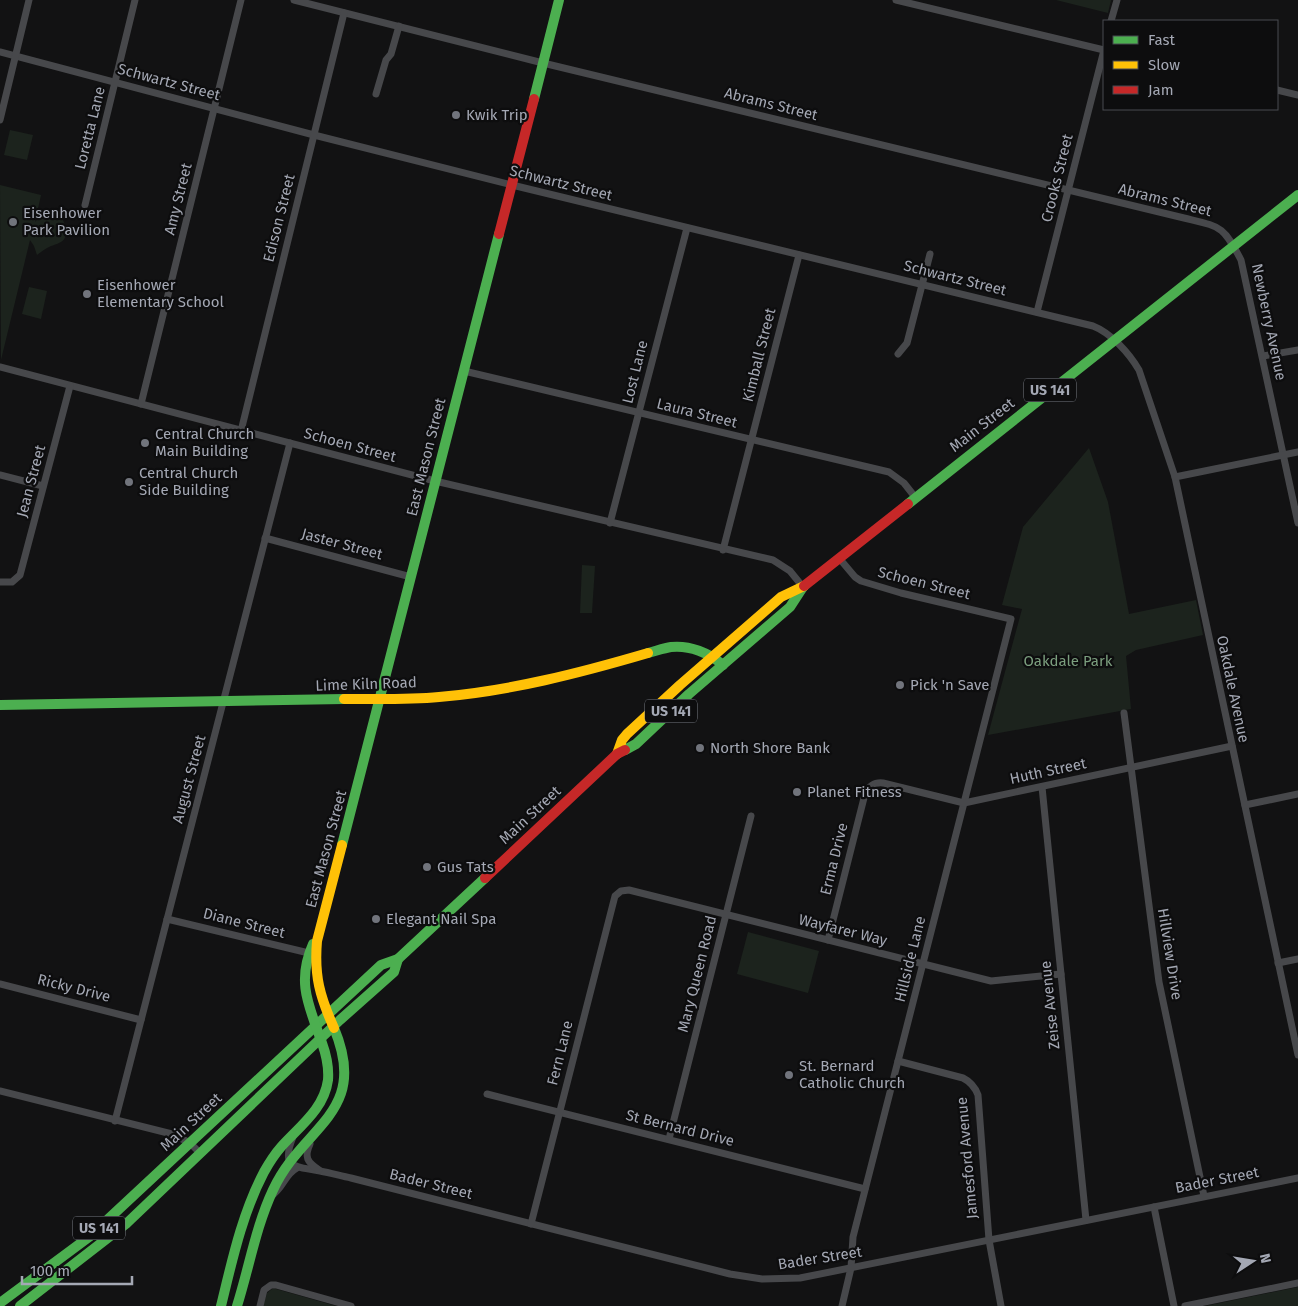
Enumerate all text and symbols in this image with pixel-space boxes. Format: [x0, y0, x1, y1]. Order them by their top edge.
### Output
legend [1103, 20, 1278, 110]
text: Fast [1148, 31, 1175, 49]
text: Slow [1148, 56, 1180, 74]
street label: Schwartz Street [116, 60, 223, 104]
text: Jam [1148, 81, 1174, 99]
street label: Abrams Street [723, 84, 820, 124]
street label: Loretta Lane [71, 85, 109, 171]
place label: Kwik Trip [466, 106, 528, 124]
marker: Kwik Trip [450, 109, 462, 121]
street label: Crooks Street [1037, 131, 1077, 224]
street label: Amy Street [160, 161, 196, 237]
street label: Schwartz Street [508, 162, 615, 205]
street label: Edison Street [259, 172, 299, 264]
street label: Abrams Street [1117, 180, 1214, 220]
place label: Eisenhower Park Pavilion [23, 204, 110, 239]
marker: Eisenhower Park Pavilion [7, 216, 19, 228]
street label: Schwartz Street [902, 257, 1009, 300]
street label: Newberry Avenue [1248, 262, 1290, 382]
place label: Eisenhower Elementary School [97, 276, 225, 311]
marker: Eisenhower Elementary School [81, 288, 93, 300]
street label: Kimball Street [739, 306, 780, 404]
street label: Lost Lane [618, 338, 652, 406]
road number: US 141 [1024, 378, 1076, 402]
street label: Laura Street [655, 394, 740, 432]
street label: Main Street [946, 394, 1019, 456]
street label: East Mason Street [403, 395, 450, 518]
street label: Schoen Street [302, 424, 399, 466]
place label: Central Church Main Building [155, 425, 254, 460]
marker: Central Church Main Building [139, 437, 151, 449]
street label: Jean Street [13, 442, 49, 519]
place label: Central Church Side Building [139, 464, 238, 499]
marker: Central Church Side Building [123, 476, 135, 488]
street label: Jaster Street [299, 525, 385, 564]
street label: Schoen Street [876, 563, 973, 603]
street label: Oakdale Avenue [1213, 634, 1253, 744]
park label: Oakdale Park [1024, 652, 1113, 670]
street label: Lime Kiln Road [315, 673, 417, 695]
place label: Pick 'n Save [910, 676, 989, 694]
marker: Pick 'n Save [894, 679, 906, 691]
road number: US 141 [645, 699, 697, 722]
street label: August Street [169, 732, 210, 825]
place label: North Shore Bank [710, 739, 830, 757]
marker: North Shore Bank [694, 742, 706, 754]
street label: Huth Street [1008, 754, 1088, 788]
street label: Main Street [496, 782, 565, 848]
place label: Planet Fitness [807, 783, 902, 801]
marker: Planet Fitness [791, 786, 803, 798]
street label: East Mason Street [302, 788, 351, 910]
street label: Erma Drive [816, 821, 852, 897]
place label: Gus Tats [437, 858, 494, 876]
marker: Gus Tats [421, 861, 433, 873]
street label: Diane Street [201, 904, 287, 942]
street label: Hillview Drive [1154, 907, 1186, 1001]
place label: Elegant Nail Spa [386, 910, 496, 928]
street label: Wayfarer Way [797, 910, 890, 950]
marker: Elegant Nail Spa [370, 913, 382, 925]
street label: Mary Queen Road [674, 914, 720, 1034]
street label: Hillside Lane [891, 914, 929, 1004]
street label: Zeise Avenue [1036, 960, 1064, 1050]
street label: Ricky Drive [36, 970, 112, 1006]
street label: Fern Lane [543, 1019, 577, 1087]
place label: St. Bernard Catholic Church [799, 1057, 905, 1092]
marker: St. Bernard Catholic Church [783, 1069, 795, 1081]
street label: Main Street [157, 1089, 226, 1155]
street label: Jamesford Avenue [953, 1096, 981, 1220]
street label: St Bernard Drive [624, 1106, 736, 1150]
street label: Bader Street [1174, 1163, 1261, 1197]
street label: Bader Street [388, 1165, 475, 1203]
road number: US 141 [73, 1216, 125, 1240]
north arrow [1228, 1236, 1278, 1286]
street label: Bader Street [777, 1242, 864, 1274]
text: N [1256, 1252, 1275, 1265]
scale bar [22, 1254, 132, 1286]
text: 100 m [30, 1262, 70, 1280]

